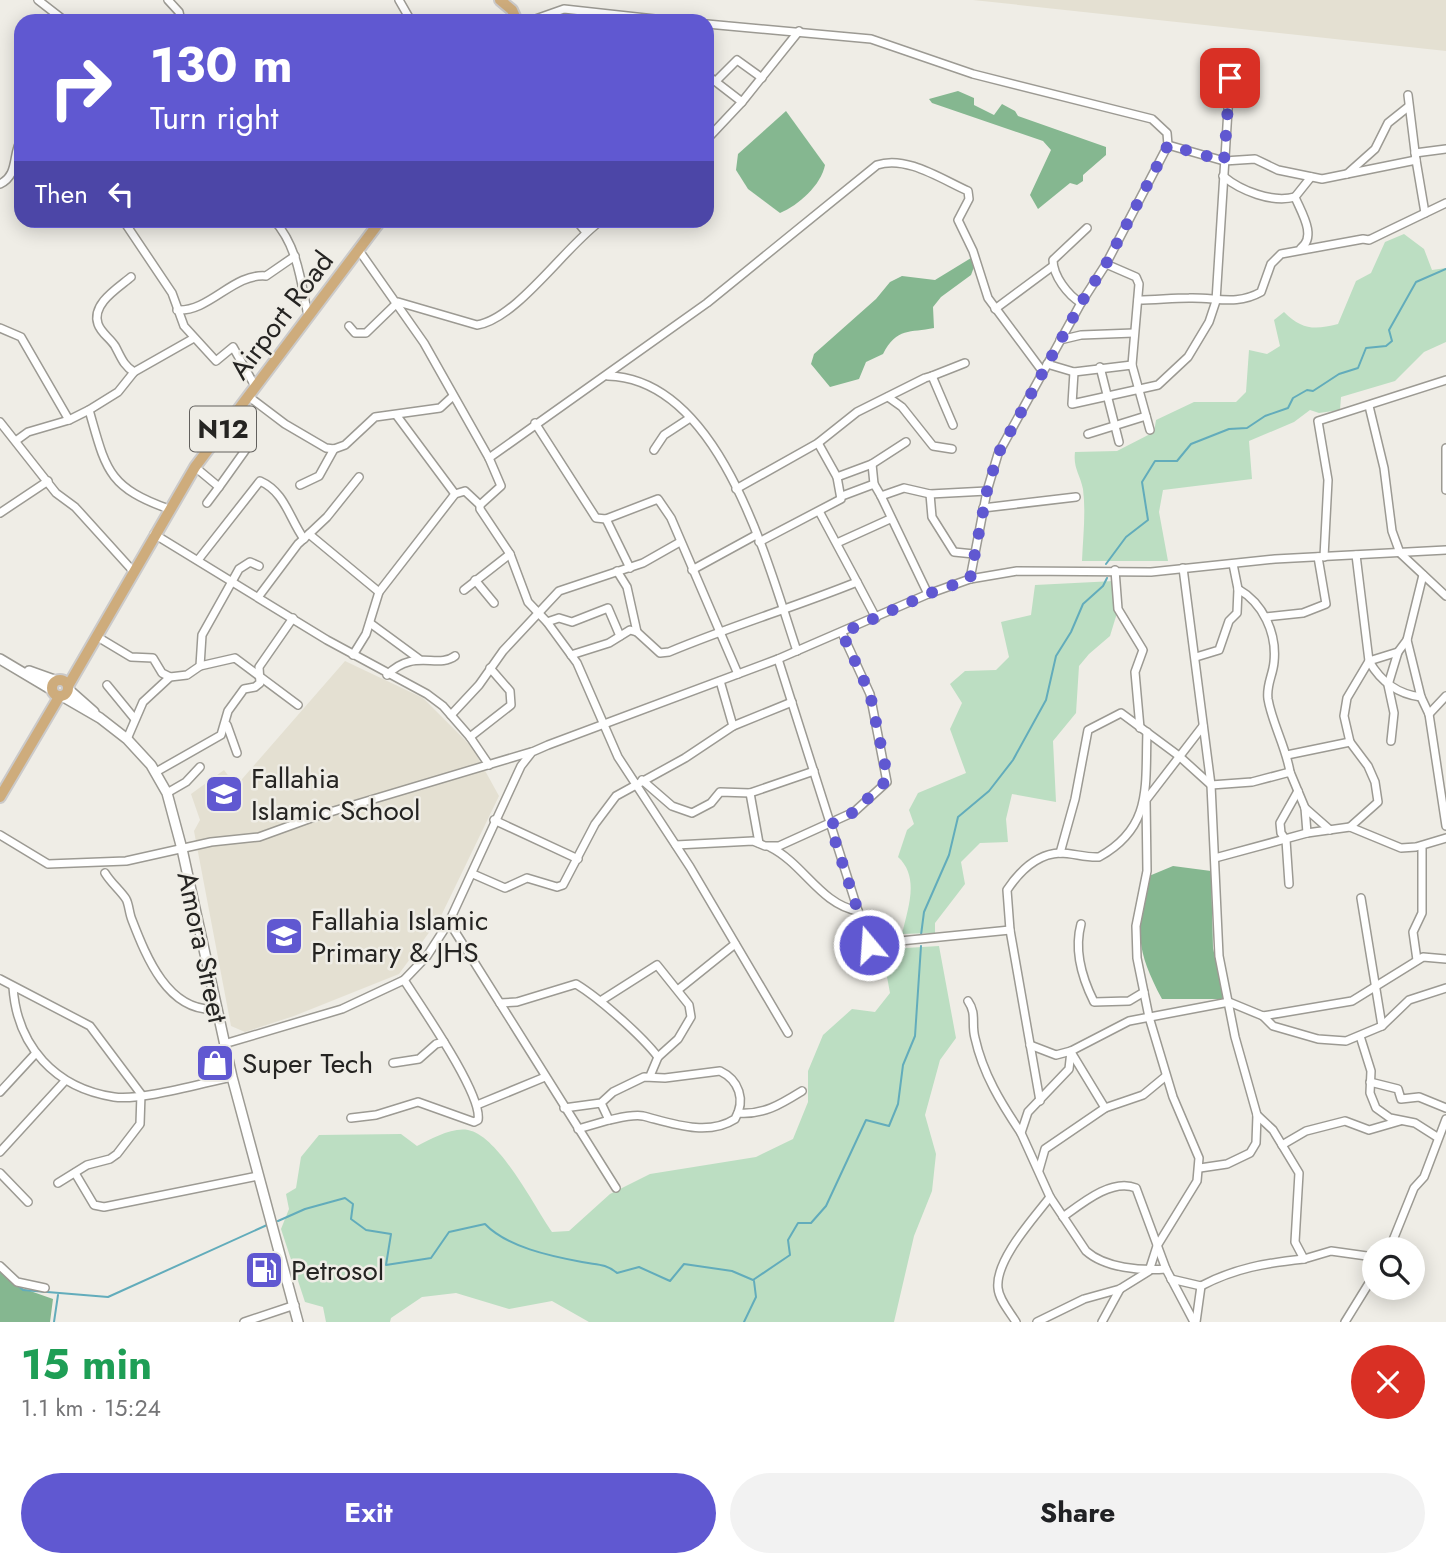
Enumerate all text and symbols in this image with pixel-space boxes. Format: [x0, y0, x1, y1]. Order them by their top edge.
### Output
text: 130 m [150, 30, 293, 100]
icon: right [35, 42, 126, 133]
pin [1200, 48, 1260, 108]
icon: arrive [1211, 59, 1249, 97]
text: Turn right [150, 95, 279, 141]
text: Then [35, 175, 88, 213]
icon: left [102, 175, 140, 213]
street label: Airport Road [219, 242, 343, 388]
road number: N12 [190, 406, 256, 452]
place label: Fallahia Islamic School [251, 758, 420, 831]
school or university icon: Fallahia Islamic School [203, 773, 245, 815]
street label: Amora Street [166, 868, 239, 1027]
place label: Fallahia Islamic Primary & JHS [311, 900, 488, 973]
position arrow [832, 908, 906, 982]
school or university icon: Fallahia Islamic Primary & JHS [263, 915, 305, 957]
shop icon: Super Tech [194, 1042, 236, 1084]
place label: Super Tech [242, 1043, 373, 1084]
map controls [1362, 1237, 1425, 1300]
button: search [1362, 1237, 1425, 1300]
fuel station icon: Petrosol [243, 1249, 285, 1291]
place label: Petrosol [291, 1250, 384, 1291]
text: 15 min [21, 1334, 152, 1395]
button: close [1351, 1345, 1425, 1419]
text: 1.1 km · 15:24 [21, 1391, 161, 1425]
button: Exit [21, 1473, 716, 1553]
button: Share [730, 1473, 1425, 1553]

